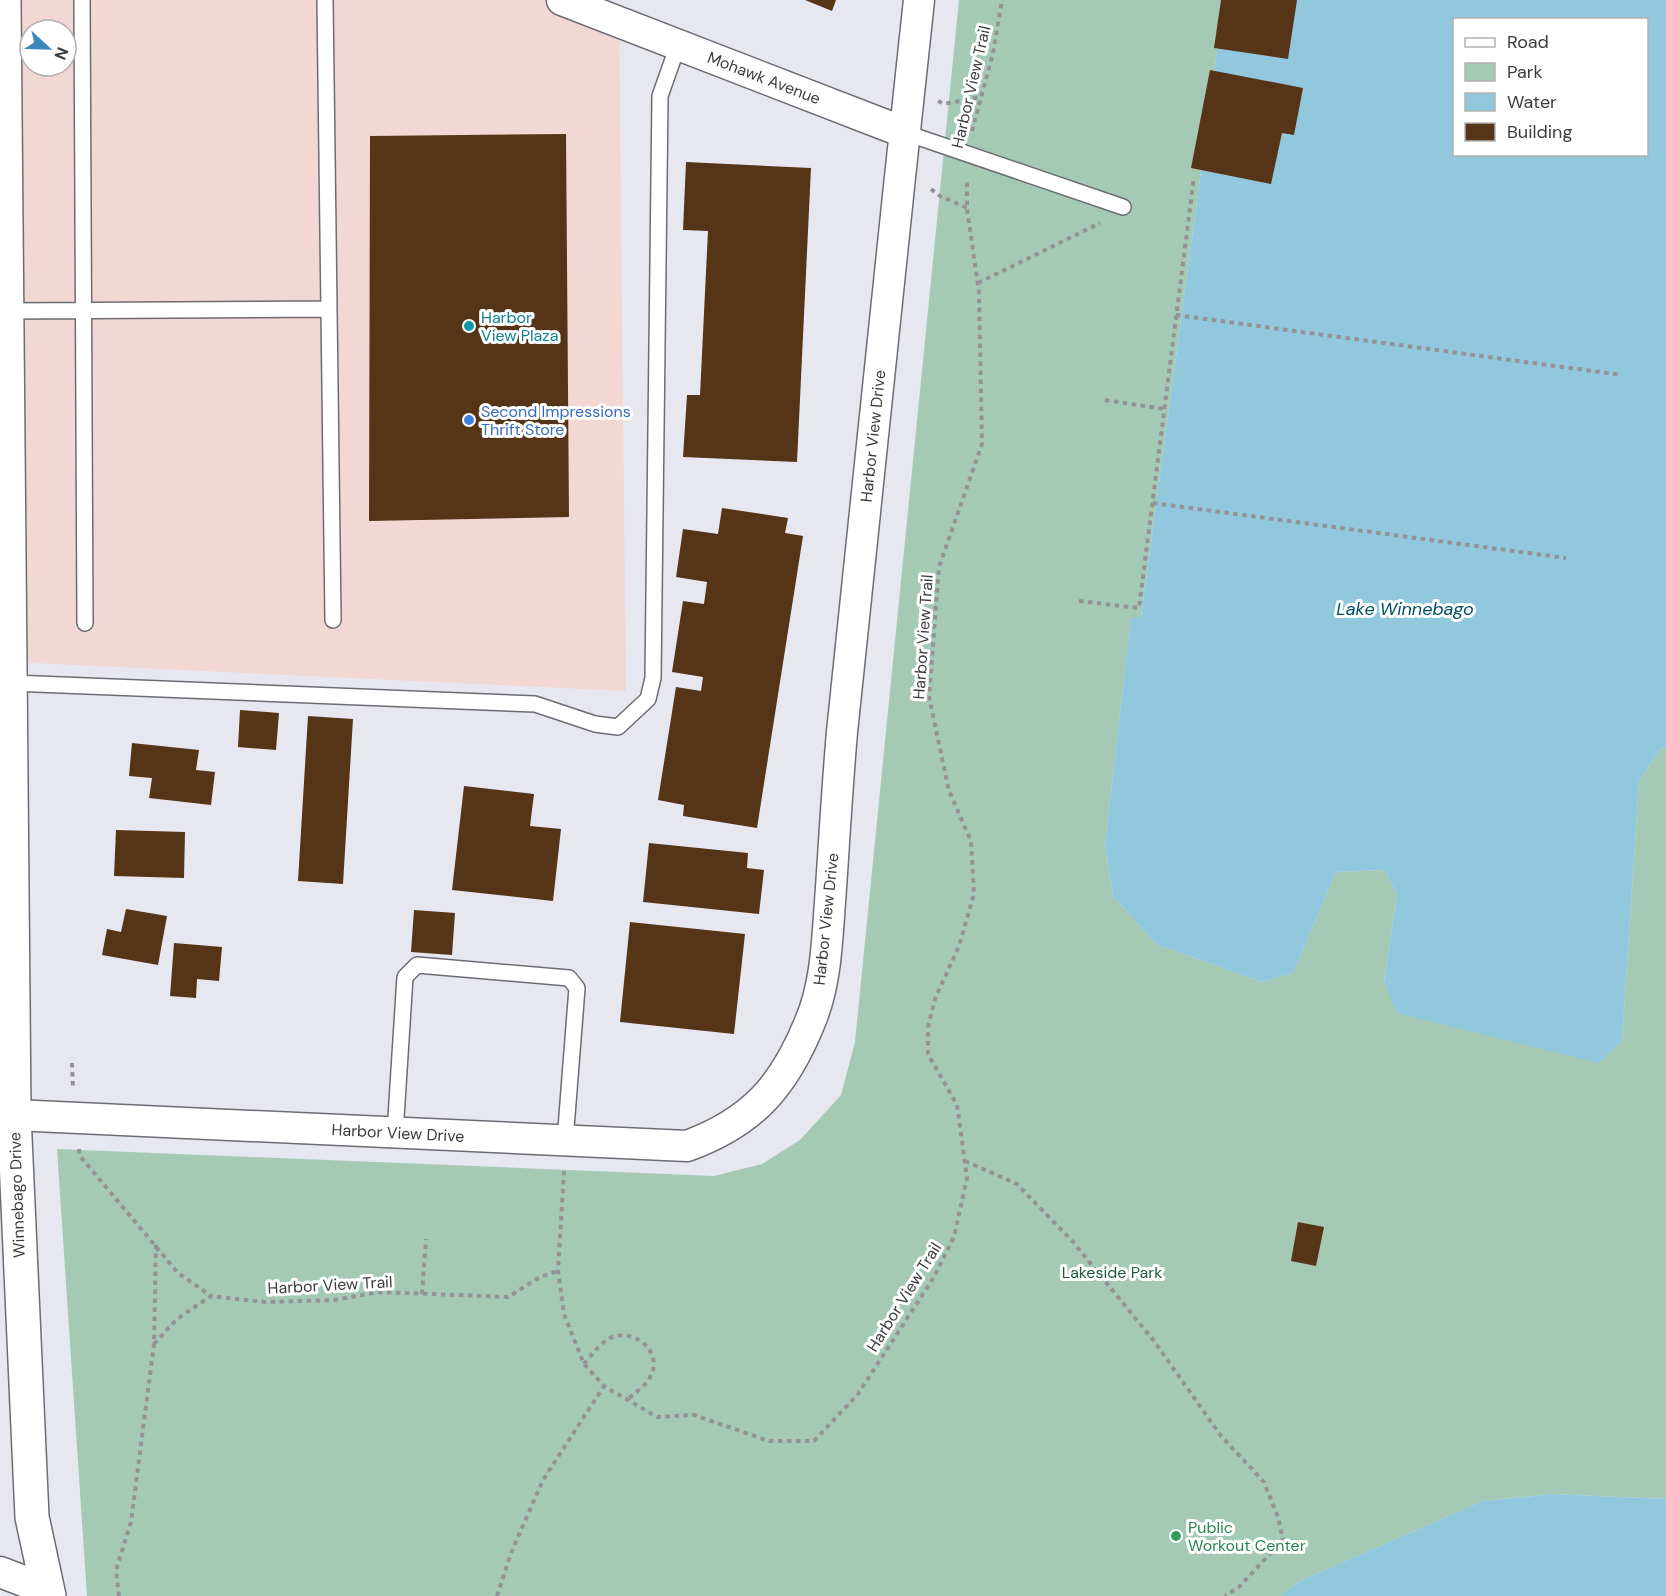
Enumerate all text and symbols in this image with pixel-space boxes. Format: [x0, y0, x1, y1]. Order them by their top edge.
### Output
north arrow [18, 18, 78, 78]
legend [1453, 18, 1648, 156]
street label: Harbor View Trail [947, 24, 995, 150]
text: Road [1507, 30, 1549, 54]
text: N [50, 44, 73, 63]
street label: Mohawk Avenue [704, 47, 824, 109]
text: Park [1507, 60, 1543, 84]
text: Water [1507, 90, 1557, 114]
text: Building [1507, 120, 1572, 144]
place label: Harbor View Plaza [481, 307, 558, 346]
marker: Harbor View Plaza [462, 319, 476, 333]
street label: Harbor View Drive [856, 369, 890, 503]
place label: Second Impressions Thrift Store [481, 401, 631, 440]
marker: Second Impressions Thrift Store [462, 413, 476, 427]
street label: Harbor View Trail [908, 574, 938, 700]
water label: Lake Winnebago [1336, 597, 1474, 621]
street label: Harbor View Drive [809, 852, 843, 986]
street label: Harbor View Drive [331, 1119, 465, 1147]
street label: Winnebago Drive [4, 1132, 30, 1258]
street label: Harbor View Trail [862, 1238, 946, 1356]
park label: Lakeside Park [1062, 1262, 1162, 1283]
street label: Harbor View Trail [267, 1271, 393, 1299]
place label: Public Workout Center [1188, 1517, 1306, 1556]
marker: Public Workout Center [1169, 1529, 1183, 1543]

